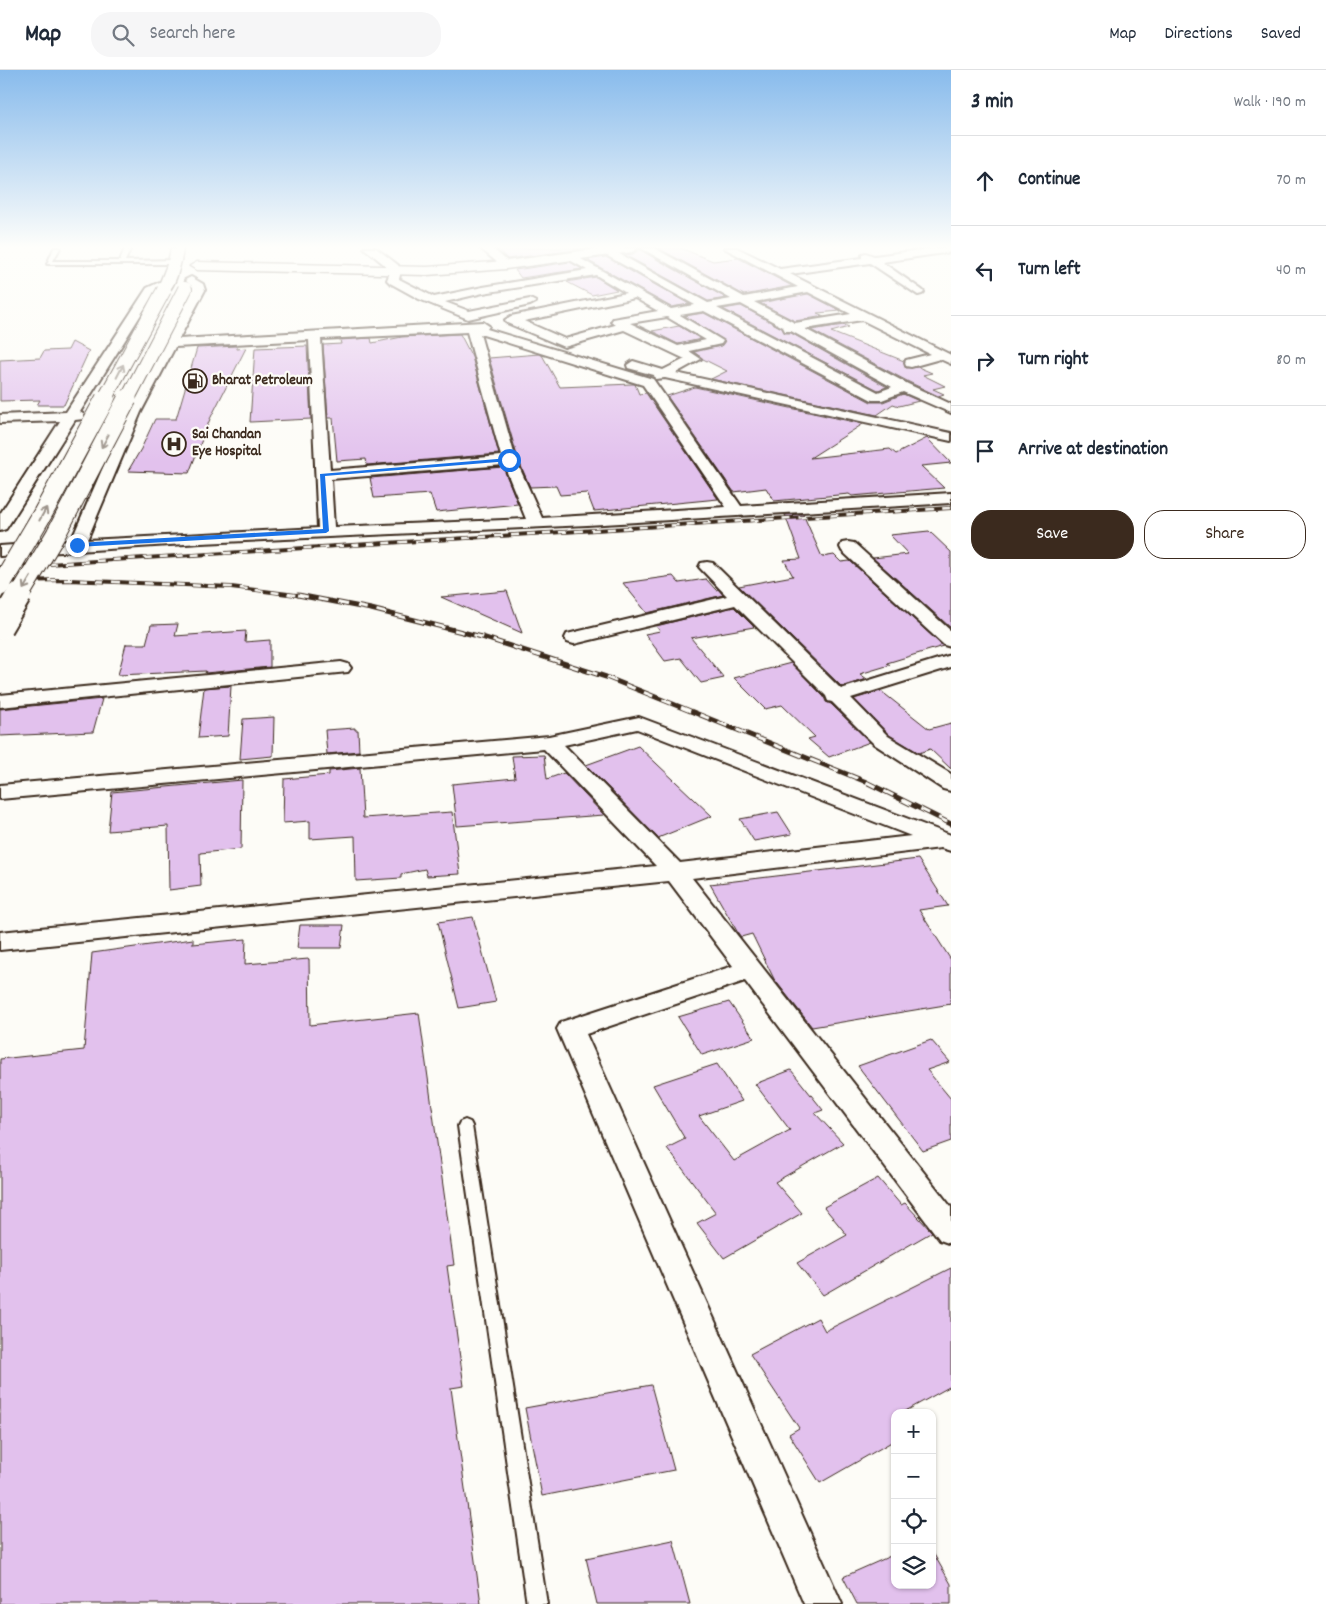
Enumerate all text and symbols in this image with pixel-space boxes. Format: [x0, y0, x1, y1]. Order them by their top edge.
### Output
search box [91, 12, 441, 57]
text: Map [25, 18, 61, 52]
icon: search [109, 21, 137, 49]
text: Search here [149, 21, 235, 48]
text: Map [1109, 22, 1136, 47]
text: Directions [1164, 22, 1233, 47]
text: Saved [1261, 22, 1301, 47]
text: 3 min [971, 88, 1013, 118]
text: Walk · 190 m [1234, 91, 1306, 114]
icon: ahead [971, 167, 999, 195]
text: Continue [1018, 167, 1080, 194]
text: 70 m [1276, 169, 1306, 192]
icon: left [971, 257, 999, 285]
text: Turn left [1018, 257, 1081, 284]
text: 40 m [1276, 259, 1306, 282]
icon: right [971, 347, 999, 375]
text: Turn right [1018, 347, 1089, 374]
text: 80 m [1276, 349, 1306, 372]
one-way arrow [115, 363, 125, 378]
fuel station icon: Bharat Petroleum [182, 368, 208, 394]
place label: Bharat Petroleum [212, 370, 313, 392]
place label: Sai Chandan Eye Hospital [192, 424, 262, 463]
hospital icon: Sai Chandan Eye Hospital [161, 431, 187, 457]
one-way arrow [99, 433, 109, 447]
icon: arrive [971, 437, 999, 465]
text: Arrive at destination [1018, 437, 1168, 464]
route start [498, 449, 521, 472]
one-way arrow [39, 507, 49, 522]
button: Save [971, 510, 1134, 559]
button: Share [1144, 510, 1306, 559]
route end [66, 534, 89, 557]
one-way arrow [21, 575, 31, 590]
map controls [891, 1409, 936, 1589]
button: + [891, 1409, 936, 1454]
button: − [891, 1454, 936, 1499]
button: locate [891, 1499, 936, 1544]
button: layers [891, 1544, 936, 1589]

